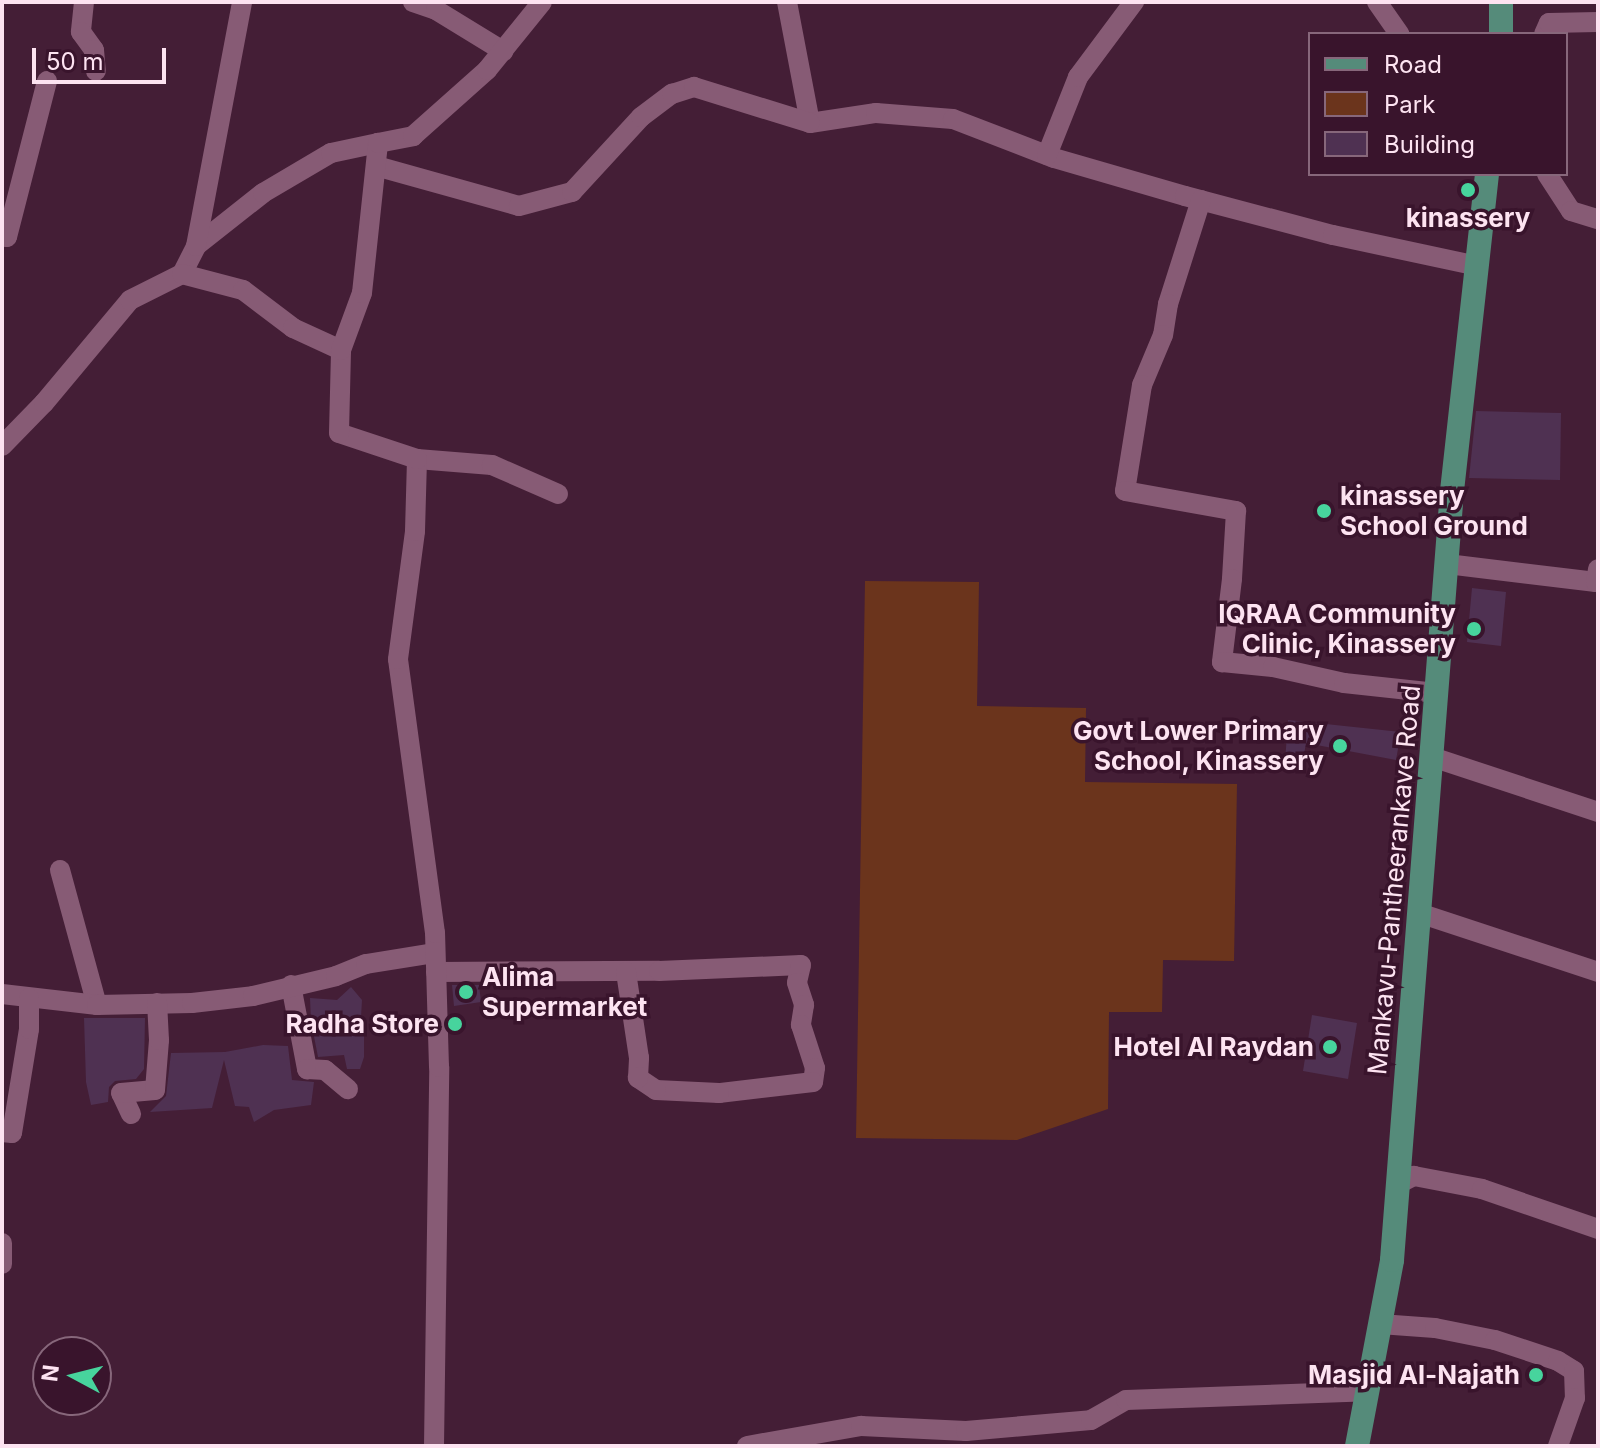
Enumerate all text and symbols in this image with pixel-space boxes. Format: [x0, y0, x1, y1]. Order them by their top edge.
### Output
scale bar [36, 32, 170, 82]
legend [1308, 32, 1568, 176]
text: 50 m [46, 47, 104, 76]
text: Road [1384, 50, 1442, 79]
text: Park [1384, 90, 1435, 119]
text: Building [1384, 130, 1475, 159]
marker: kinassery [1459, 181, 1477, 199]
place label: kinassery [1406, 202, 1530, 234]
place label: kinassery School Ground [1340, 480, 1528, 542]
marker: kinassery School Ground [1315, 502, 1333, 520]
place label: IQRAA Community Clinic, Kinassery [1218, 598, 1456, 660]
marker: IQRAA Community Clinic, Kinassery [1463, 618, 1485, 640]
street label: Mankavu-Pantheerankave Road [1361, 684, 1427, 1076]
place label: Govt Lower Primary School, Kinassery [1073, 715, 1324, 776]
marker: Govt Lower Primary School, Kinassery [1331, 737, 1349, 755]
place label: Alima Supermarket [482, 961, 647, 1022]
marker: Alima Supermarket [457, 983, 475, 1001]
place label: Radha Store [285, 1008, 439, 1040]
marker: Radha Store [446, 1015, 464, 1033]
place label: Hotel Al Raydan [1114, 1031, 1314, 1063]
marker: Hotel Al Raydan [1321, 1038, 1339, 1056]
north arrow [32, 1336, 112, 1416]
place label: Masjid Al-Najath [1308, 1359, 1520, 1391]
text: N [36, 1363, 64, 1383]
marker: Masjid Al-Najath [1527, 1366, 1545, 1384]

